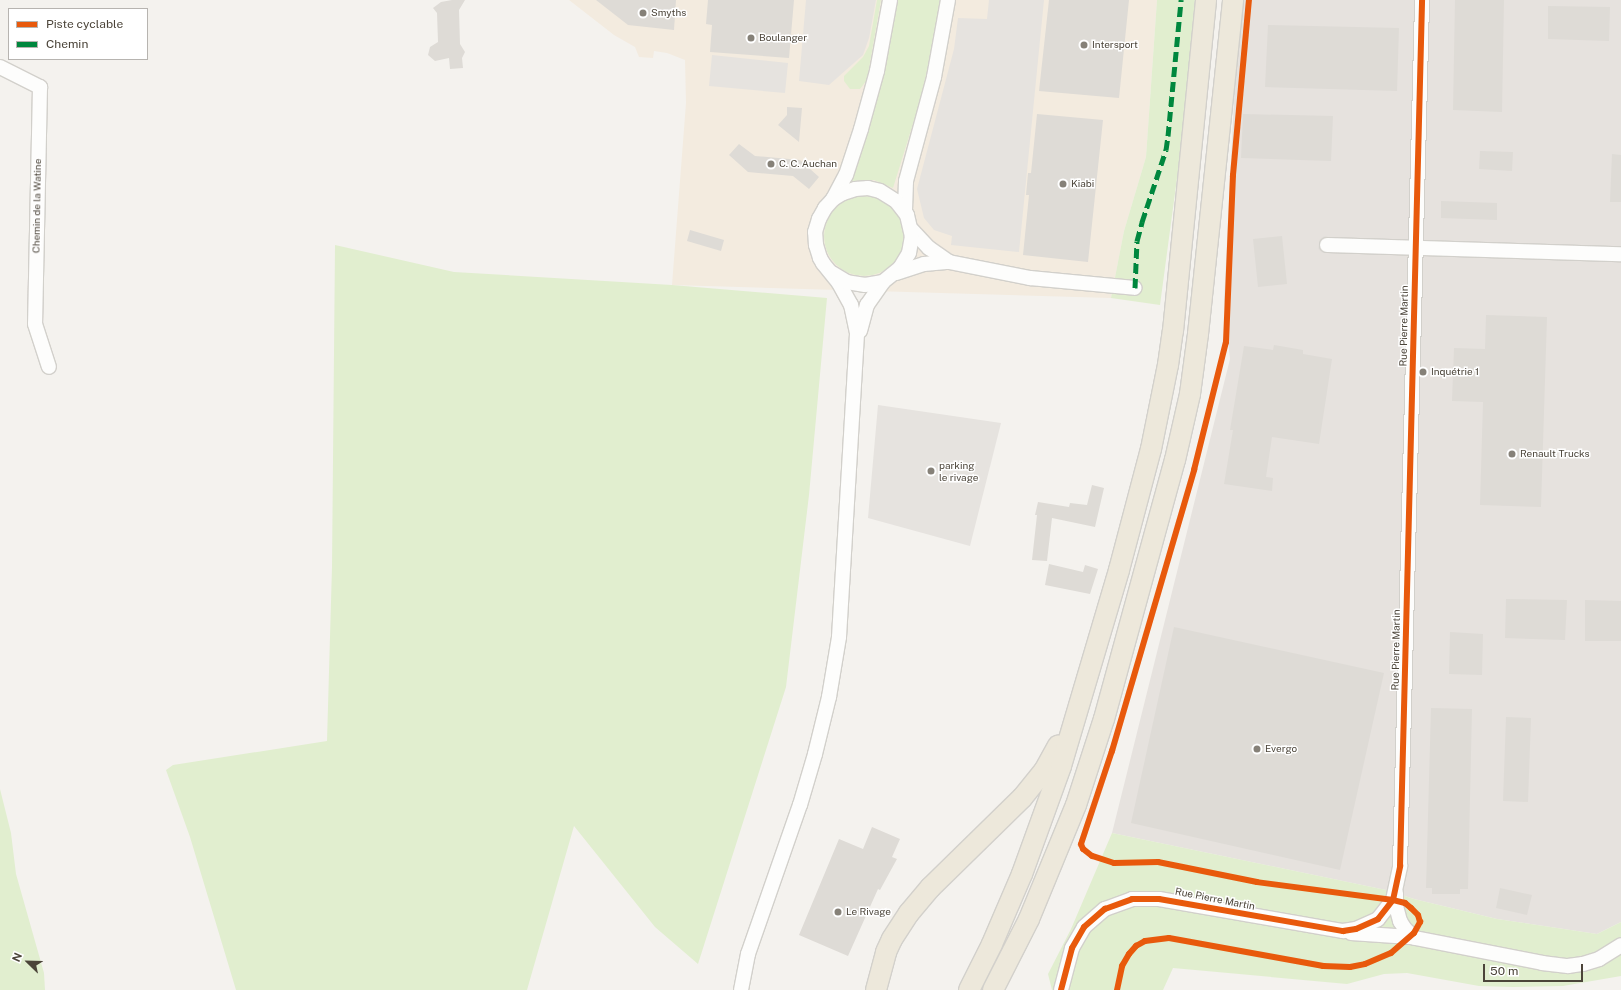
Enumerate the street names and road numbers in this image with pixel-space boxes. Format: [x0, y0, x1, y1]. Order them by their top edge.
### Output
street label: Chemin de la Watine [30, 158, 44, 254]
street label: Rue Pierre Martin [1397, 285, 1411, 367]
street label: Rue Pierre Martin [1389, 609, 1403, 691]
street label: Rue Pierre Martin [1174, 885, 1256, 913]

